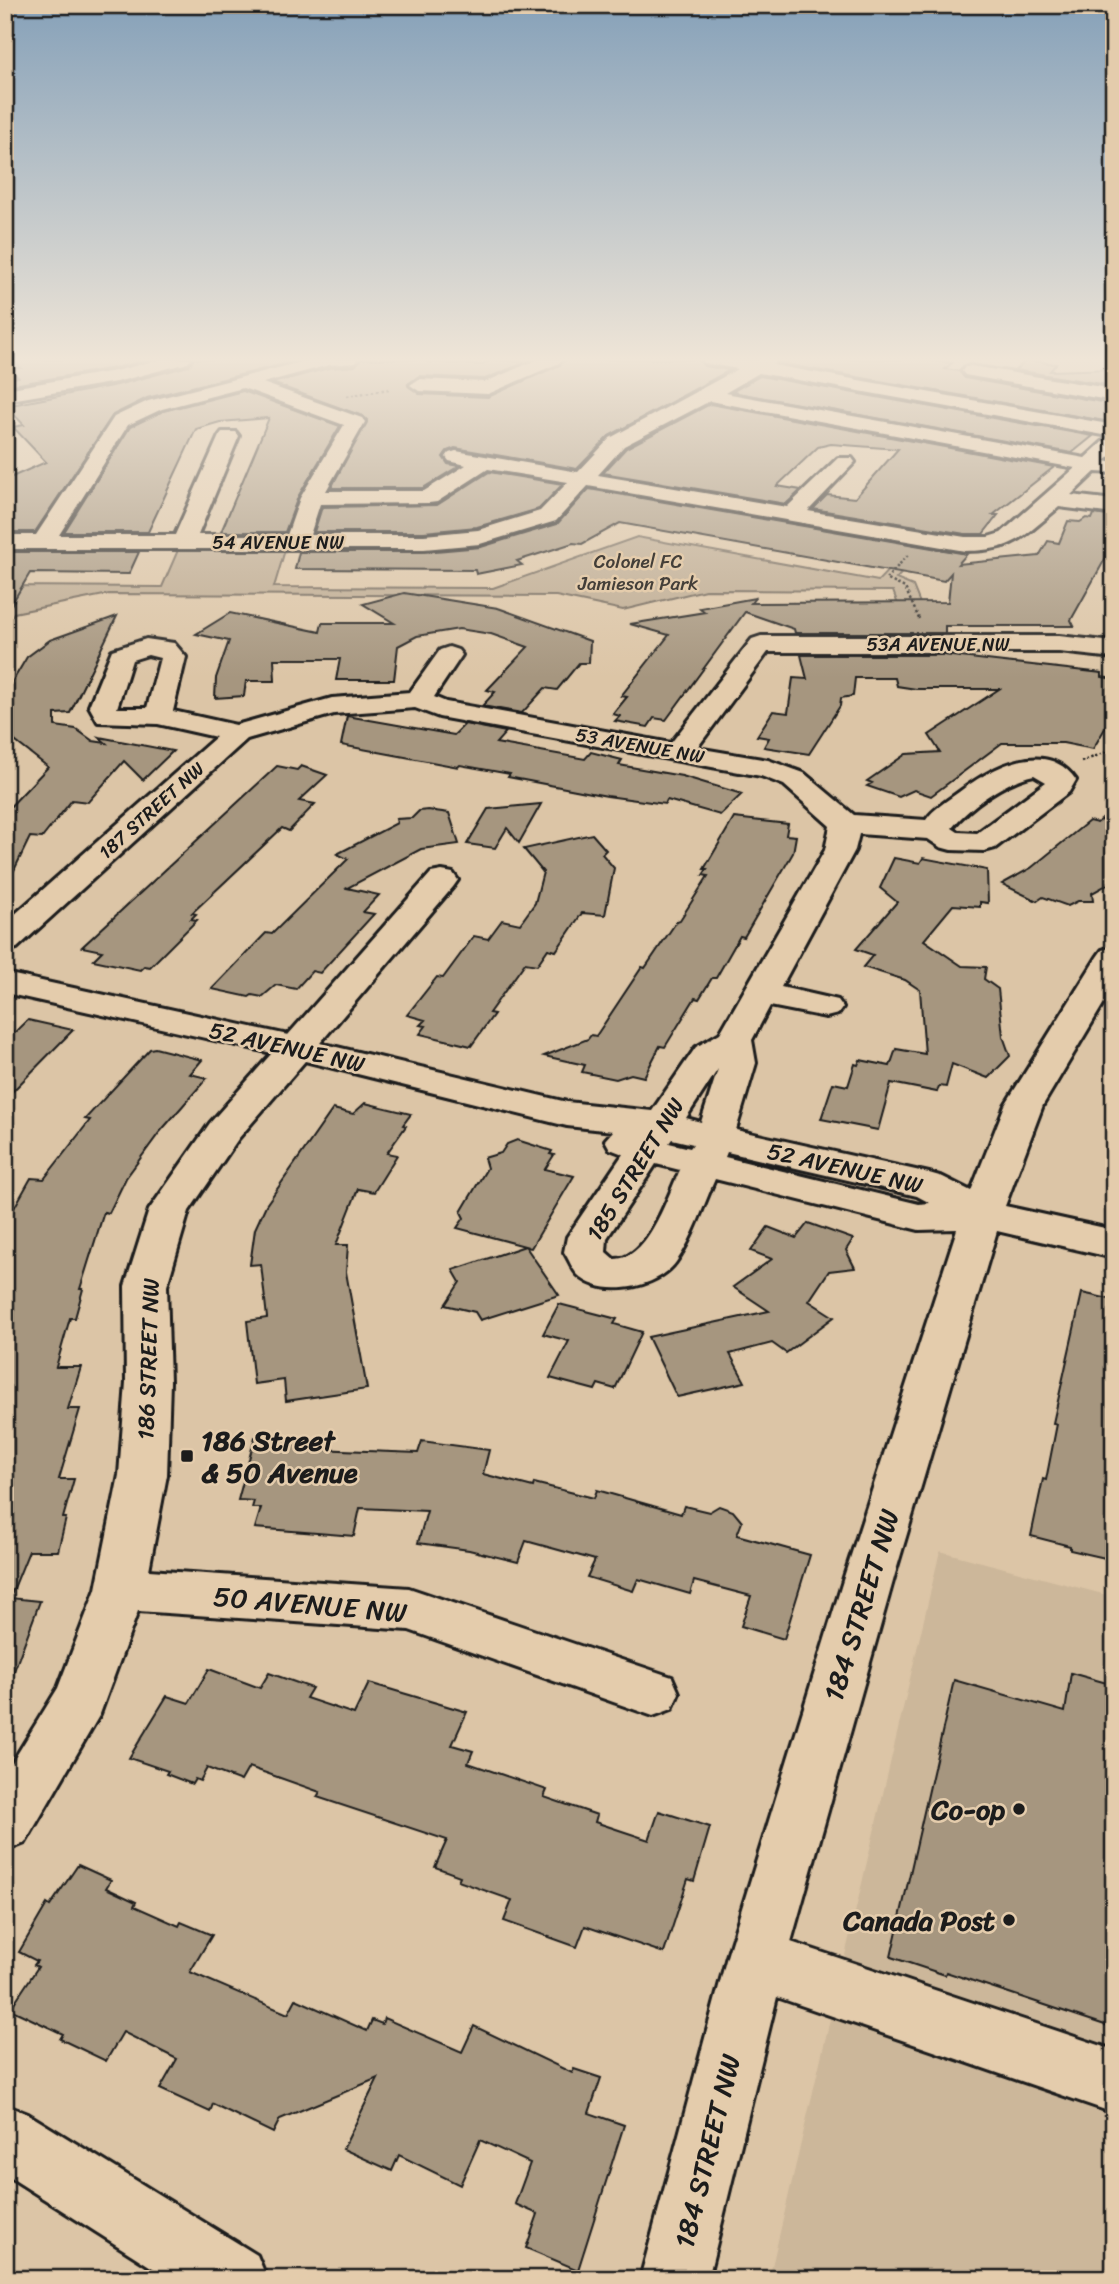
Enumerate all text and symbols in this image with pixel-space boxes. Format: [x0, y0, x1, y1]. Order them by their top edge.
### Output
street label: 54 AVENUE NW [212, 526, 344, 559]
park label: Colonel FC Jamieson Park [577, 545, 698, 600]
street label: 53A AVENUE NW [866, 628, 1010, 661]
street label: 53 AVENUE NW [573, 718, 707, 773]
street label: 187 STREET NW [91, 753, 212, 867]
street label: 52 AVENUE NW [205, 1010, 370, 1086]
street label: 185 STREET NW [575, 1089, 696, 1249]
street label: 52 AVENUE NW [763, 1131, 928, 1207]
street label: 186 STREET NW [125, 1277, 172, 1441]
place label: 186 Street & 50 Avenue [201, 1416, 358, 1497]
marker: 186 Street & 50 Avenue [179, 1448, 195, 1464]
street label: 184 STREET NW [809, 1503, 914, 1707]
street label: 50 AVENUE NW [211, 1572, 409, 1637]
place label: Co-op [930, 1785, 1005, 1834]
marker: Co-op [1011, 1801, 1027, 1817]
place label: Canada Post [842, 1896, 996, 1945]
marker: Canada Post [1001, 1912, 1017, 1928]
street label: 184 STREET NW [660, 2049, 755, 2254]

